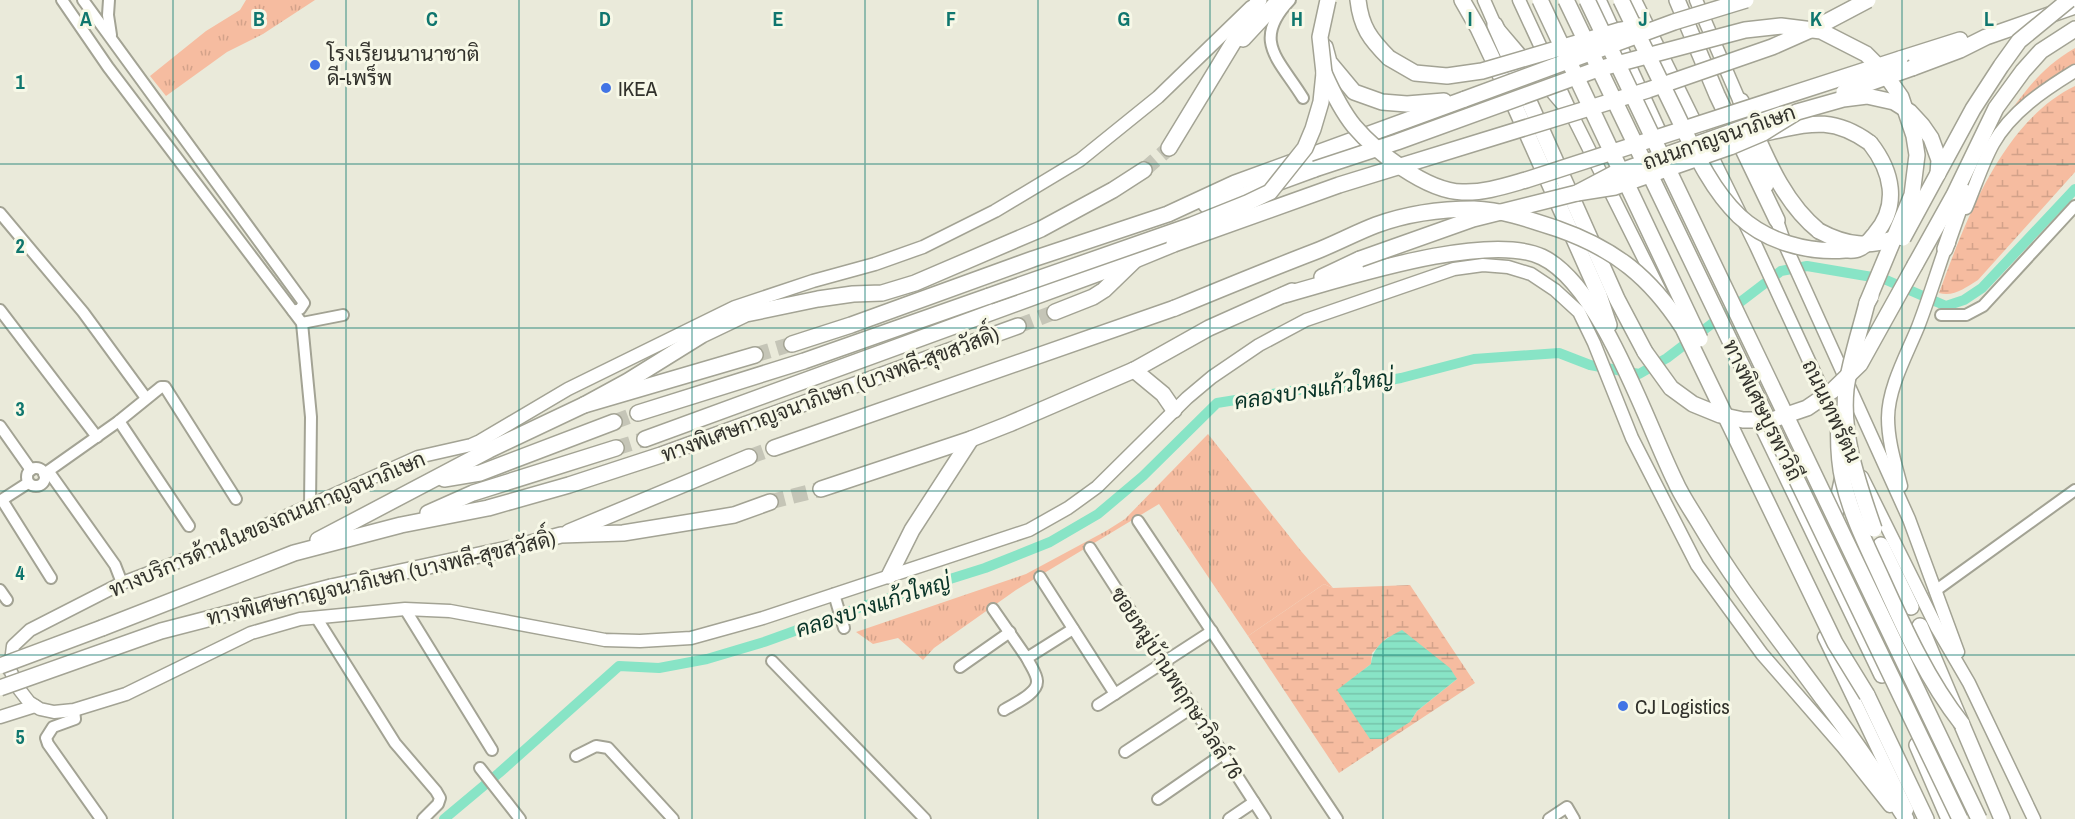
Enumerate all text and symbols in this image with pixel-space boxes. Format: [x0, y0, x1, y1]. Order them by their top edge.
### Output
text: A [80, 5, 92, 32]
text: B [253, 5, 265, 32]
text: C [426, 5, 438, 32]
text: D [599, 5, 611, 32]
text: E [773, 5, 784, 32]
text: F [946, 5, 956, 32]
text: G [1118, 5, 1130, 32]
text: H [1291, 5, 1303, 32]
text: I [1468, 5, 1472, 32]
text: J [1638, 5, 1648, 32]
text: K [1810, 5, 1822, 32]
text: L [1984, 5, 1994, 32]
place label: โรงเรียนนานาชาติ ดี-เพร็พ [326, 39, 480, 92]
marker: โรงเรียนนานาชาติ ดี-เพร็พ [308, 58, 322, 72]
text: 1 [15, 68, 25, 95]
place label: IKEA [618, 74, 658, 103]
marker: IKEA [599, 81, 613, 95]
street label: ถนนกาญจนาภิเษก [1639, 97, 1799, 177]
text: 2 [15, 232, 25, 259]
street label: ทางพิเศษกาญจนาภิเษก (บางพลี-สุขสวัสดิ์) [655, 315, 1003, 469]
street label: ทางพิเศษบูรพาวิถี [1715, 334, 1810, 486]
street label: ถนนเทพรัตน [1795, 355, 1869, 467]
water label: คลองบางแก้วใหญ่ [1232, 361, 1397, 416]
text: 3 [15, 395, 25, 422]
street label: ทางบริการด้านในของถนนกาญจนาภิเษก [104, 444, 430, 604]
street label: ทางพิเศษกาญจนาภิเษก (บางพลี-สุขสวัสดิ์) [202, 519, 558, 632]
text: 4 [15, 559, 25, 586]
water label: คลองบางแก้วใหญ่ [792, 566, 955, 644]
street label: ซอยหมู่บ้านพฤกษาวิลล์ 76 [1103, 581, 1250, 785]
place label: CJ Logistics [1635, 692, 1730, 721]
marker: CJ Logistics [1616, 699, 1630, 713]
text: 5 [15, 723, 25, 750]

